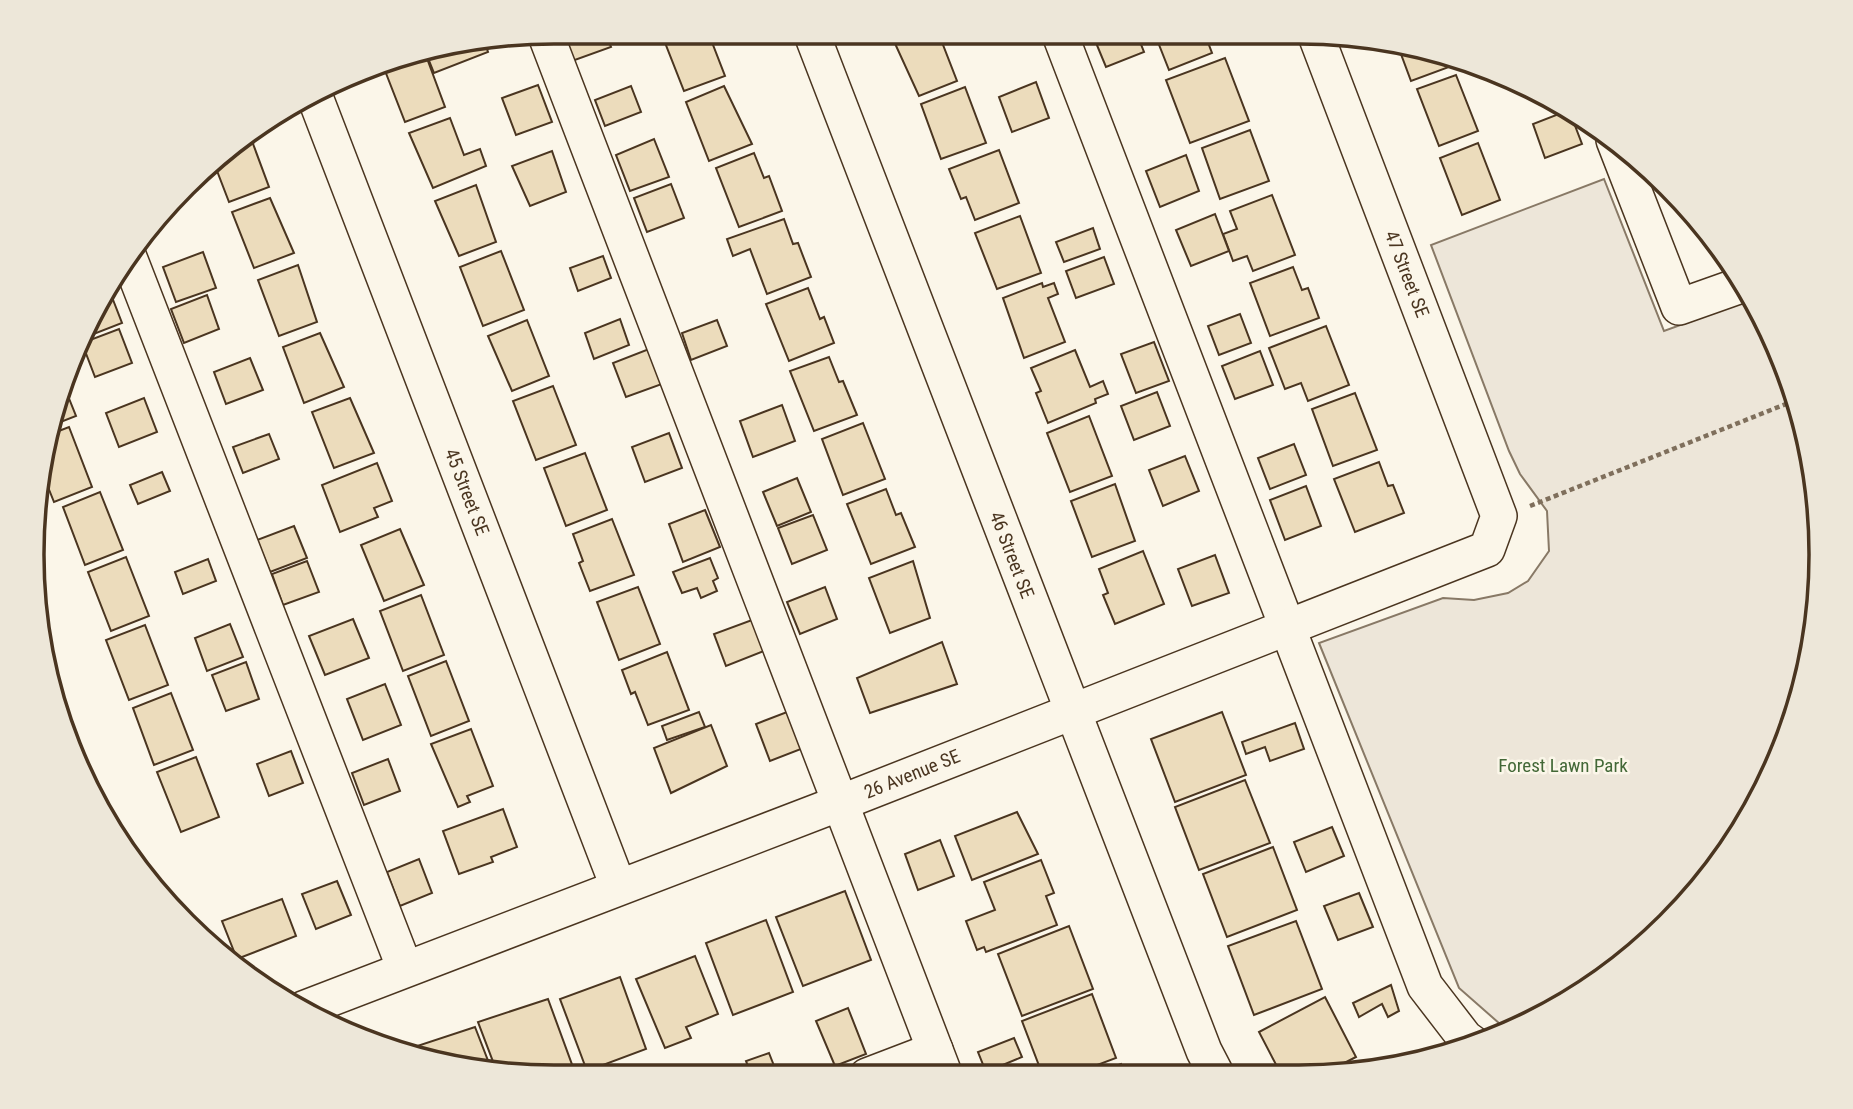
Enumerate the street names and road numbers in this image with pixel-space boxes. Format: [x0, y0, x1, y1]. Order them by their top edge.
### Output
street label: 47 Street SE [1380, 227, 1434, 321]
street label: 45 Street SE [440, 445, 494, 539]
street label: 46 Street SE [985, 508, 1039, 602]
street label: 26 Avenue SE [861, 744, 963, 804]

